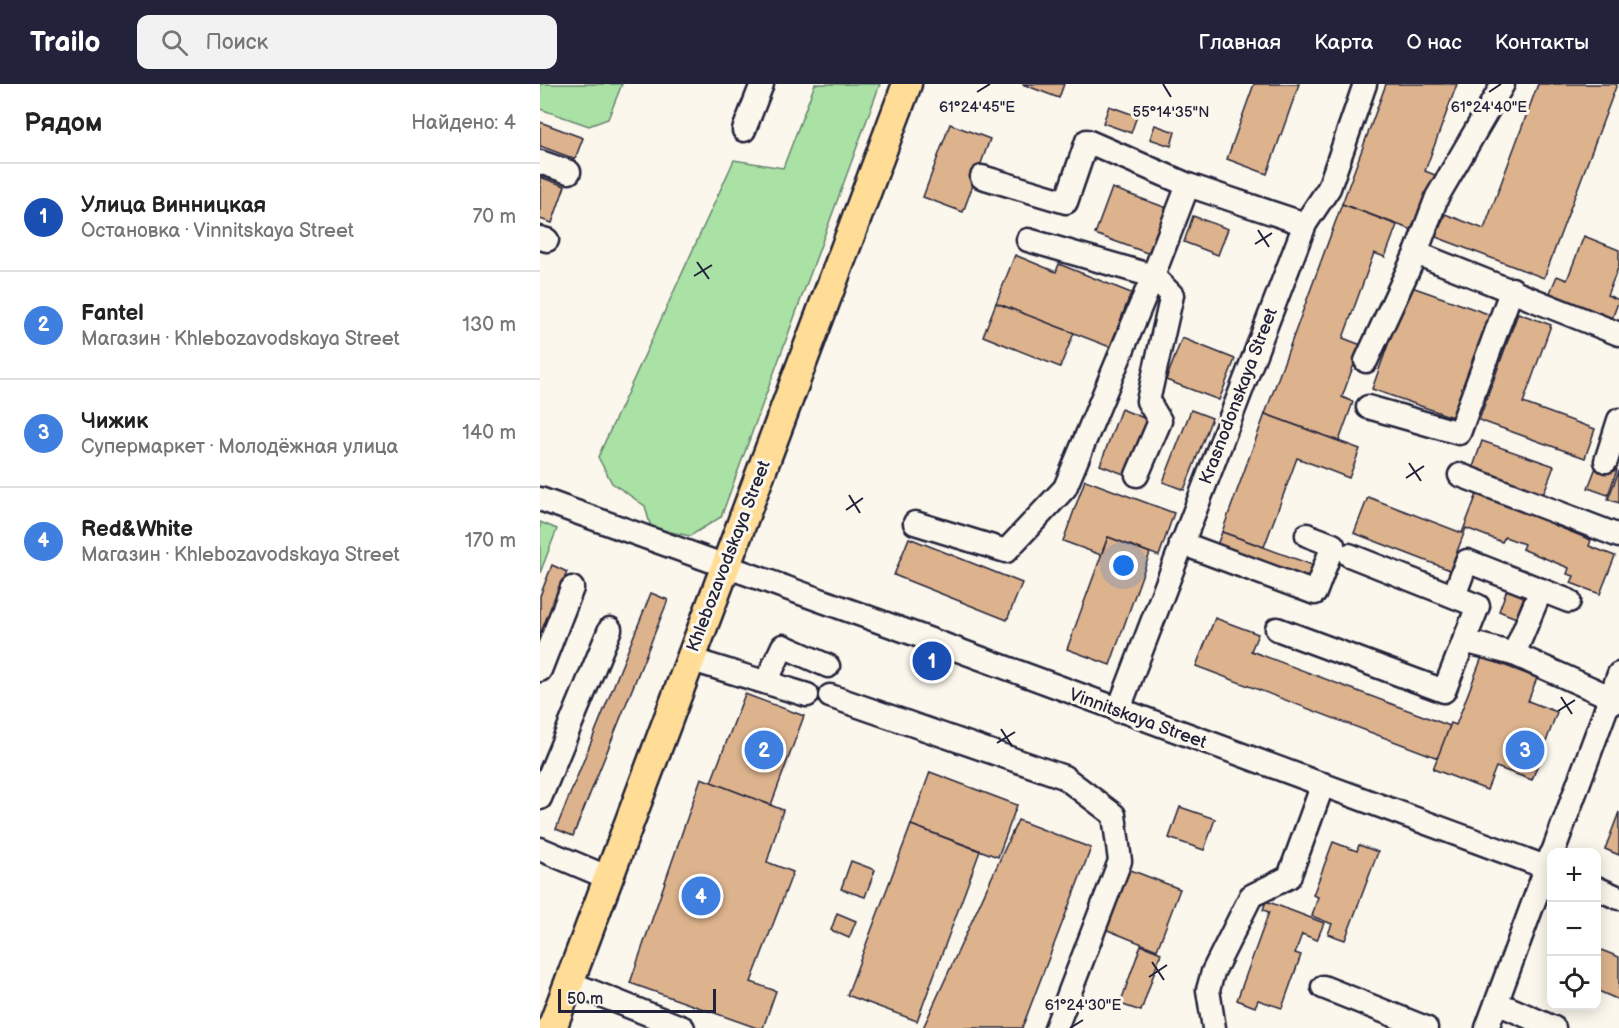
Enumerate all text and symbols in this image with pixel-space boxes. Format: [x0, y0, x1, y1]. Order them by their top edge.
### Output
search box [137, 15, 557, 69]
text: Trailo [30, 26, 101, 59]
icon: search [158, 26, 191, 59]
text: Поиск [206, 29, 268, 56]
text: Главная [1198, 30, 1281, 55]
text: Карта [1314, 30, 1373, 55]
text: О нас [1406, 30, 1462, 55]
text: Контакты [1495, 30, 1589, 55]
text: 61°24'45"E [939, 98, 1015, 117]
text: 61°24'40"E [1451, 98, 1527, 117]
text: 55°14'35"N [1133, 103, 1209, 122]
text: Рядом [24, 108, 102, 139]
text: Найдено: 4 [411, 111, 516, 135]
text: Улица Винницкая [81, 192, 266, 219]
text: 1 [39, 205, 48, 229]
text: 70 m [472, 205, 516, 229]
text: Остановка · Vinnitskaya Street [81, 219, 354, 243]
text: Fantel [81, 300, 144, 327]
street label: Krasnodonskaya Street [1195, 305, 1282, 487]
text: 2 [38, 313, 49, 337]
text: 130 m [462, 313, 516, 337]
text: Магазин · Khlebozavodskaya Street [81, 327, 400, 351]
text: Чижик [81, 408, 148, 435]
text: 3 [38, 421, 49, 445]
text: 140 m [462, 421, 516, 445]
text: Супермаркет · Молодёжная улица [81, 435, 398, 459]
street label: Khlebozavodskaya Street [682, 457, 775, 655]
text: Red&White [81, 516, 193, 543]
text: 4 [38, 529, 49, 553]
text: 170 m [465, 529, 516, 553]
text: Магазин · Khlebozavodskaya Street [81, 543, 400, 567]
your location [1109, 551, 1138, 580]
pin: 1 [912, 638, 952, 684]
street label: Vinnitskaya Street [1066, 684, 1210, 753]
pin: 2 [744, 728, 784, 772]
pin: 3 [1506, 728, 1544, 772]
map controls [1547, 848, 1601, 1010]
button: + [1547, 848, 1601, 902]
pin: 4 [682, 874, 720, 918]
button: − [1547, 902, 1601, 956]
button: locate [1547, 956, 1601, 1010]
scale bar [558, 986, 716, 1014]
text: 50 m [567, 990, 603, 1009]
text: 61°24'30"E [1045, 996, 1121, 1015]

